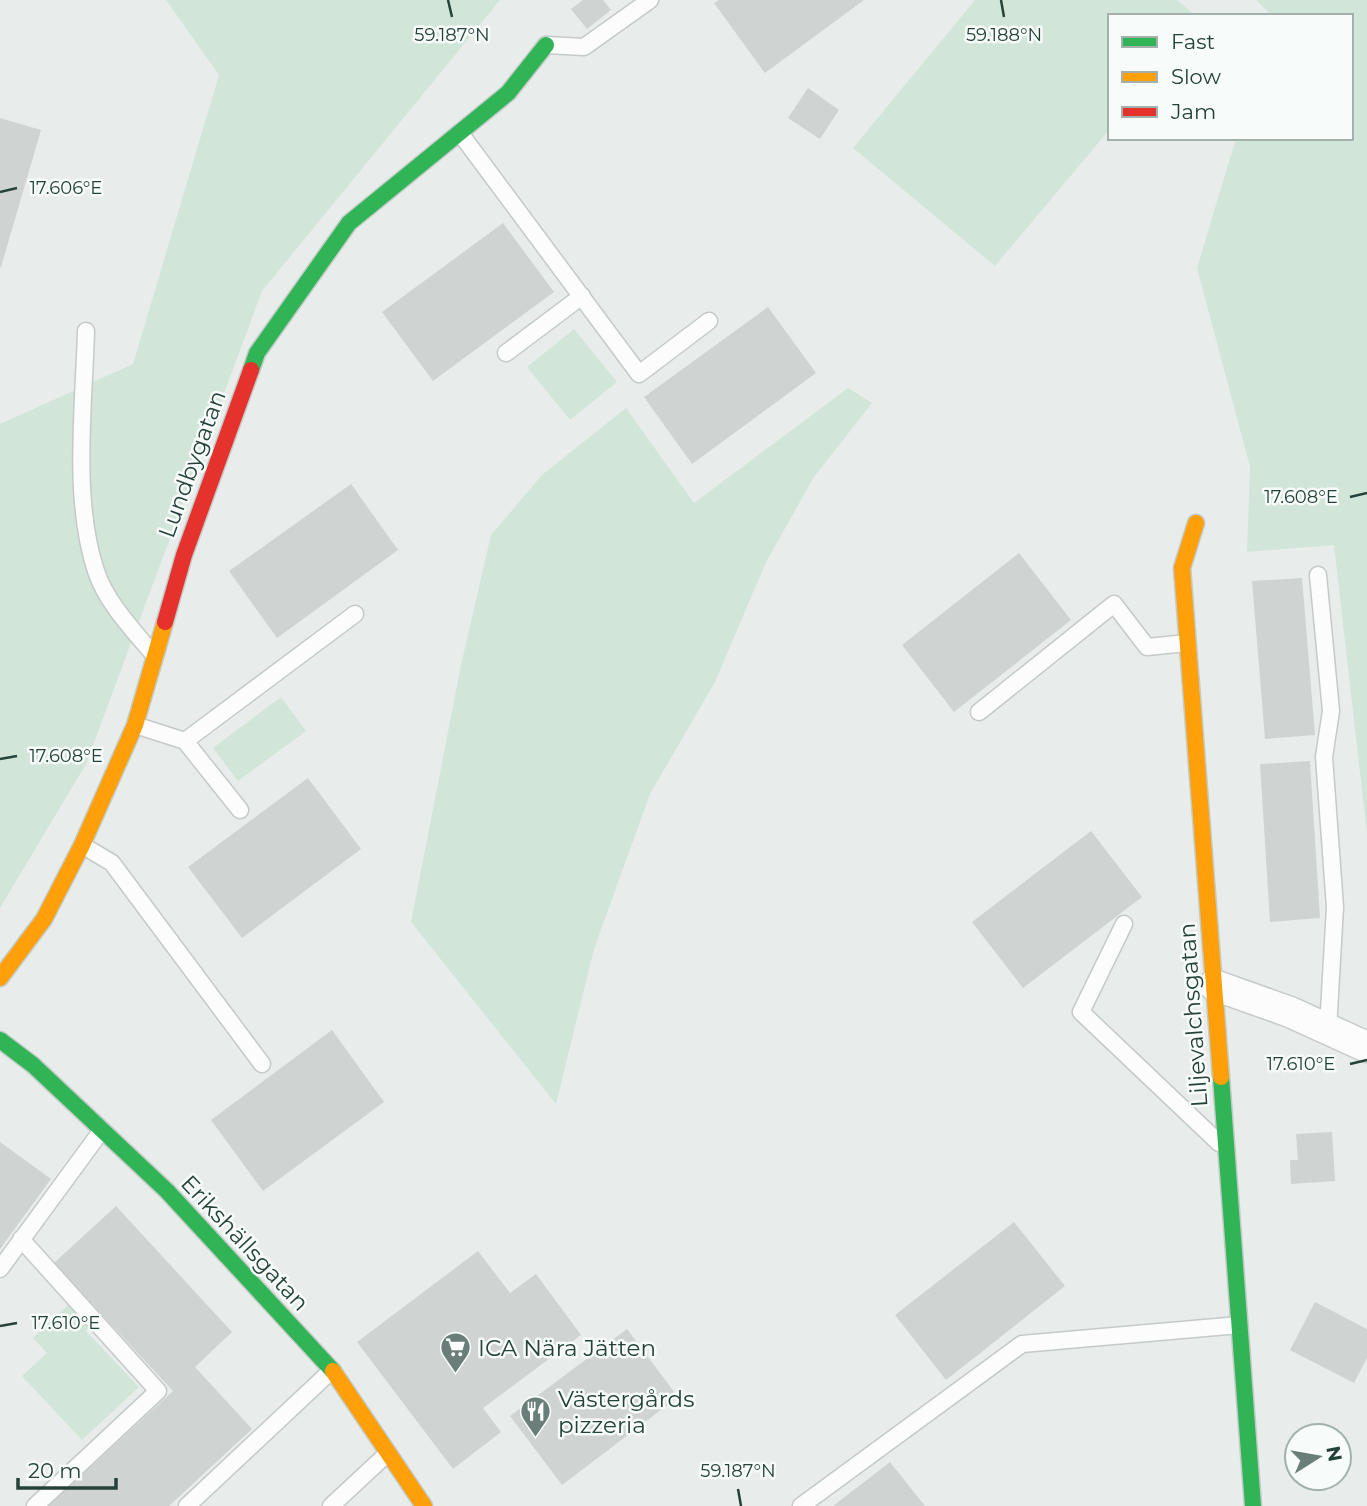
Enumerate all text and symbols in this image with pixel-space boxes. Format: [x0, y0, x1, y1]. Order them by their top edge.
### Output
legend [1108, 14, 1353, 140]
text: 59.187°N [414, 24, 490, 46]
text: 59.188°N [966, 24, 1042, 46]
text: Fast [1171, 29, 1215, 54]
text: Slow [1171, 64, 1221, 89]
text: Jam [1170, 99, 1216, 124]
text: 17.606°E [30, 177, 102, 199]
street label: Lundbygatan [152, 387, 232, 541]
text: 17.608°E [1264, 486, 1338, 508]
text: 17.608°E [29, 745, 103, 767]
street label: Liljevalchsgatan [1173, 922, 1213, 1108]
text: 17.610°E [1267, 1053, 1335, 1075]
street label: Erikshällsgatan [175, 1169, 315, 1317]
text: 17.610°E [32, 1312, 100, 1334]
supermarket icon: ICA Nära Jätten [438, 1331, 472, 1375]
place label: ICA Nära Jätten [478, 1334, 656, 1362]
place label: Västergårds pizzeria [558, 1385, 694, 1439]
restaurant icon: Västergårds pizzeria [518, 1395, 552, 1439]
north arrow [1283, 1422, 1353, 1492]
text: N [1321, 1444, 1347, 1464]
scale bar [18, 1446, 116, 1490]
text: 20 m [28, 1458, 82, 1483]
text: 59.187°N [700, 1460, 776, 1482]

